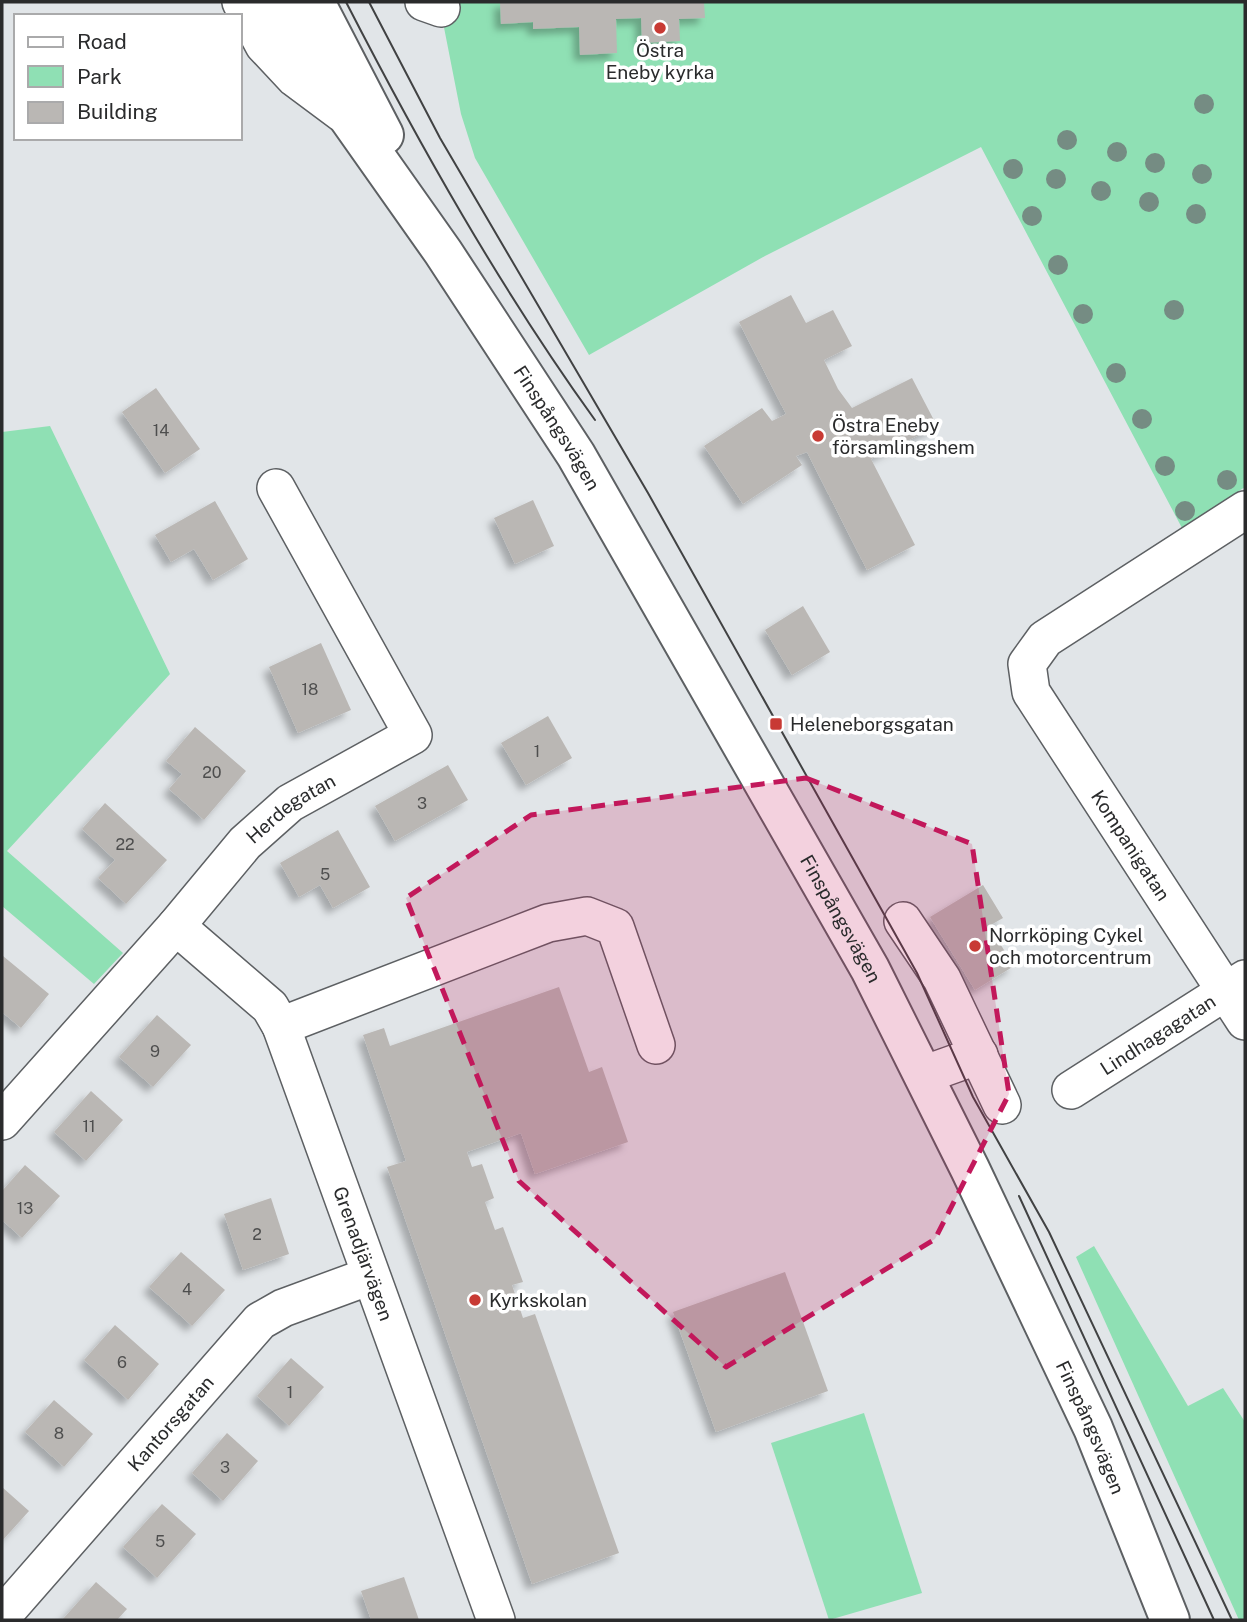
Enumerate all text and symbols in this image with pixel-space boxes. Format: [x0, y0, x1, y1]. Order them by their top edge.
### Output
legend [14, 14, 242, 140]
marker: Östra Eneby kyrka [652, 20, 668, 36]
text: Road [77, 29, 127, 54]
place label: Östra Eneby kyrka [606, 39, 714, 83]
text: Park [77, 64, 122, 89]
text: Building [77, 99, 158, 124]
street label: Finspångsvägen [509, 361, 605, 494]
place label: Östra Eneby församlingshem [832, 414, 975, 458]
house number: 14 [153, 421, 169, 440]
marker: Östra Eneby församlingshem [810, 428, 826, 444]
house number: 18 [302, 680, 318, 699]
place label: Heleneborgsgatan [790, 713, 954, 735]
marker: Heleneborgsgatan [768, 716, 784, 732]
house number: 1 [534, 742, 540, 761]
house number: 20 [202, 763, 222, 782]
street label: Herdegatan [242, 769, 339, 848]
street label: Kompanigatan [1087, 786, 1175, 905]
house number: 3 [417, 794, 427, 813]
house number: 22 [115, 835, 135, 854]
street label: Finspångsvägen [796, 851, 886, 986]
house number: 5 [320, 865, 330, 884]
place label: Norrköping Cykel och motorcentrum [989, 924, 1151, 968]
marker: Norrköping Cykel och motorcentrum [967, 938, 983, 954]
street label: Lindhagagatan [1096, 990, 1219, 1079]
house number: 9 [150, 1042, 160, 1061]
house number: 11 [82, 1117, 96, 1136]
street label: Grenadjärvägen [329, 1183, 398, 1324]
house number: 13 [17, 1199, 33, 1218]
house number: 2 [252, 1225, 262, 1244]
house number: 4 [182, 1280, 192, 1299]
place label: Kyrkskolan [489, 1289, 587, 1311]
marker: Kyrkskolan [467, 1292, 483, 1308]
house number: 6 [117, 1353, 127, 1372]
street label: Finspångsvägen [1052, 1357, 1129, 1497]
street label: Kantorsgatan [123, 1371, 218, 1475]
house number: 1 [287, 1383, 293, 1402]
house number: 8 [54, 1424, 64, 1443]
house number: 3 [220, 1458, 230, 1477]
house number: 5 [155, 1532, 165, 1551]

